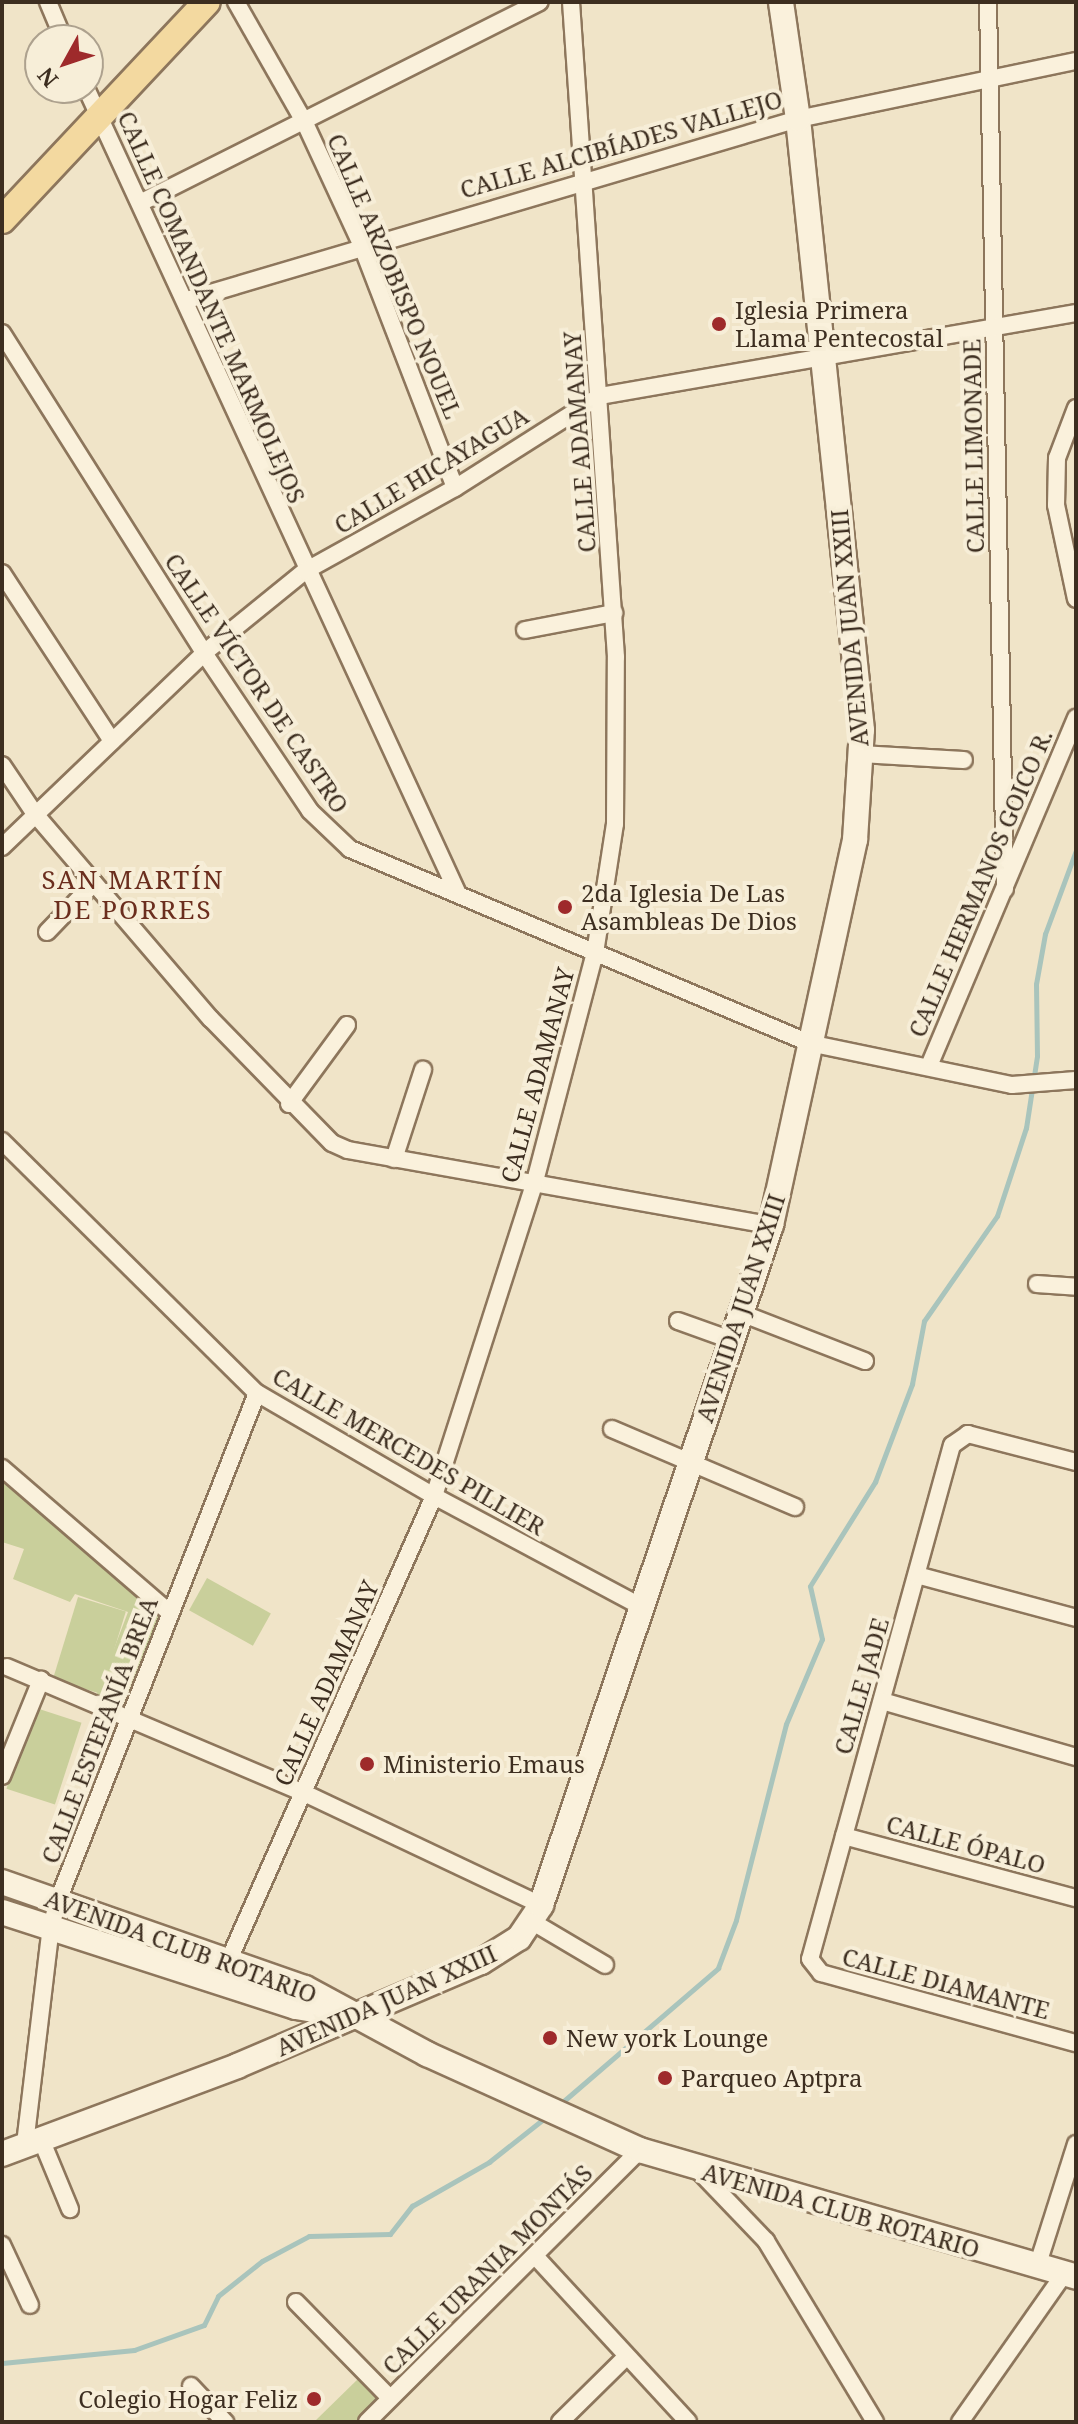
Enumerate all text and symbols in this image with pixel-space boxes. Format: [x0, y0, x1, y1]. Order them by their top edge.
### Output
north arrow [24, 24, 104, 104]
text: N [30, 62, 64, 94]
street label: CALLE ALCIBÍADES VALLEJO [457, 84, 785, 204]
street label: CALLE COMANDANTE MARMOLEJOS [112, 107, 312, 507]
street label: CALLE ARZOBISPO NOUEL [322, 129, 468, 423]
place label: Iglesia Primera Llama Pentecostal [735, 296, 943, 352]
marker: Iglesia Primera Llama Pentecostal [710, 315, 728, 333]
street label: CALLE ADAMANAY [557, 330, 601, 554]
street label: CALLE LIMONADE [957, 339, 989, 553]
street label: CALLE HICAYAGUA [329, 401, 533, 539]
street label: AVENIDA JUAN XXIII [824, 508, 874, 748]
street label: CALLE VÍCTOR DE CASTRO [159, 548, 355, 818]
street label: CALLE HERMANOS GOICO R. [902, 725, 1058, 1041]
district label: SAN MARTÍN DE PORRES [41, 864, 225, 926]
place label: 2da Iglesia De Las Asambleas De Dios [581, 879, 797, 935]
marker: 2da Iglesia De Las Asambleas De Dios [556, 898, 574, 916]
street label: CALLE ADAMANAY [494, 964, 580, 1186]
street label: AVENIDA JUAN XXIII [689, 1190, 791, 1426]
street label: CALLE MERCEDES PILLIER [268, 1361, 550, 1541]
street label: CALLE ADAMANAY [268, 1576, 384, 1790]
street label: CALLE ESTEFANÍA BREA [35, 1593, 163, 1867]
street label: CALLE JADE [828, 1614, 894, 1758]
place label: Ministerio Emaus [383, 1750, 585, 1778]
marker: Ministerio Emaus [358, 1755, 376, 1773]
street label: CALLE ÓPALO [883, 1809, 1049, 1879]
street label: AVENIDA CLUB ROTARIO [41, 1883, 321, 2009]
street label: AVENIDA JUAN XXIII [271, 1938, 501, 2062]
street label: CALLE DIAMANTE [839, 1941, 1053, 2025]
place label: New york Lounge [566, 2024, 768, 2052]
marker: New york Lounge [541, 2029, 559, 2047]
place label: Parqueo Aptpra [681, 2064, 862, 2092]
marker: Parqueo Aptpra [656, 2069, 674, 2087]
street label: AVENIDA CLUB ROTARIO [699, 2157, 983, 2263]
street label: CALLE URANIA MONTÁS [376, 2158, 598, 2380]
place label: Colegio Hogar Feliz [78, 2385, 298, 2413]
marker: Colegio Hogar Feliz [305, 2390, 323, 2408]

